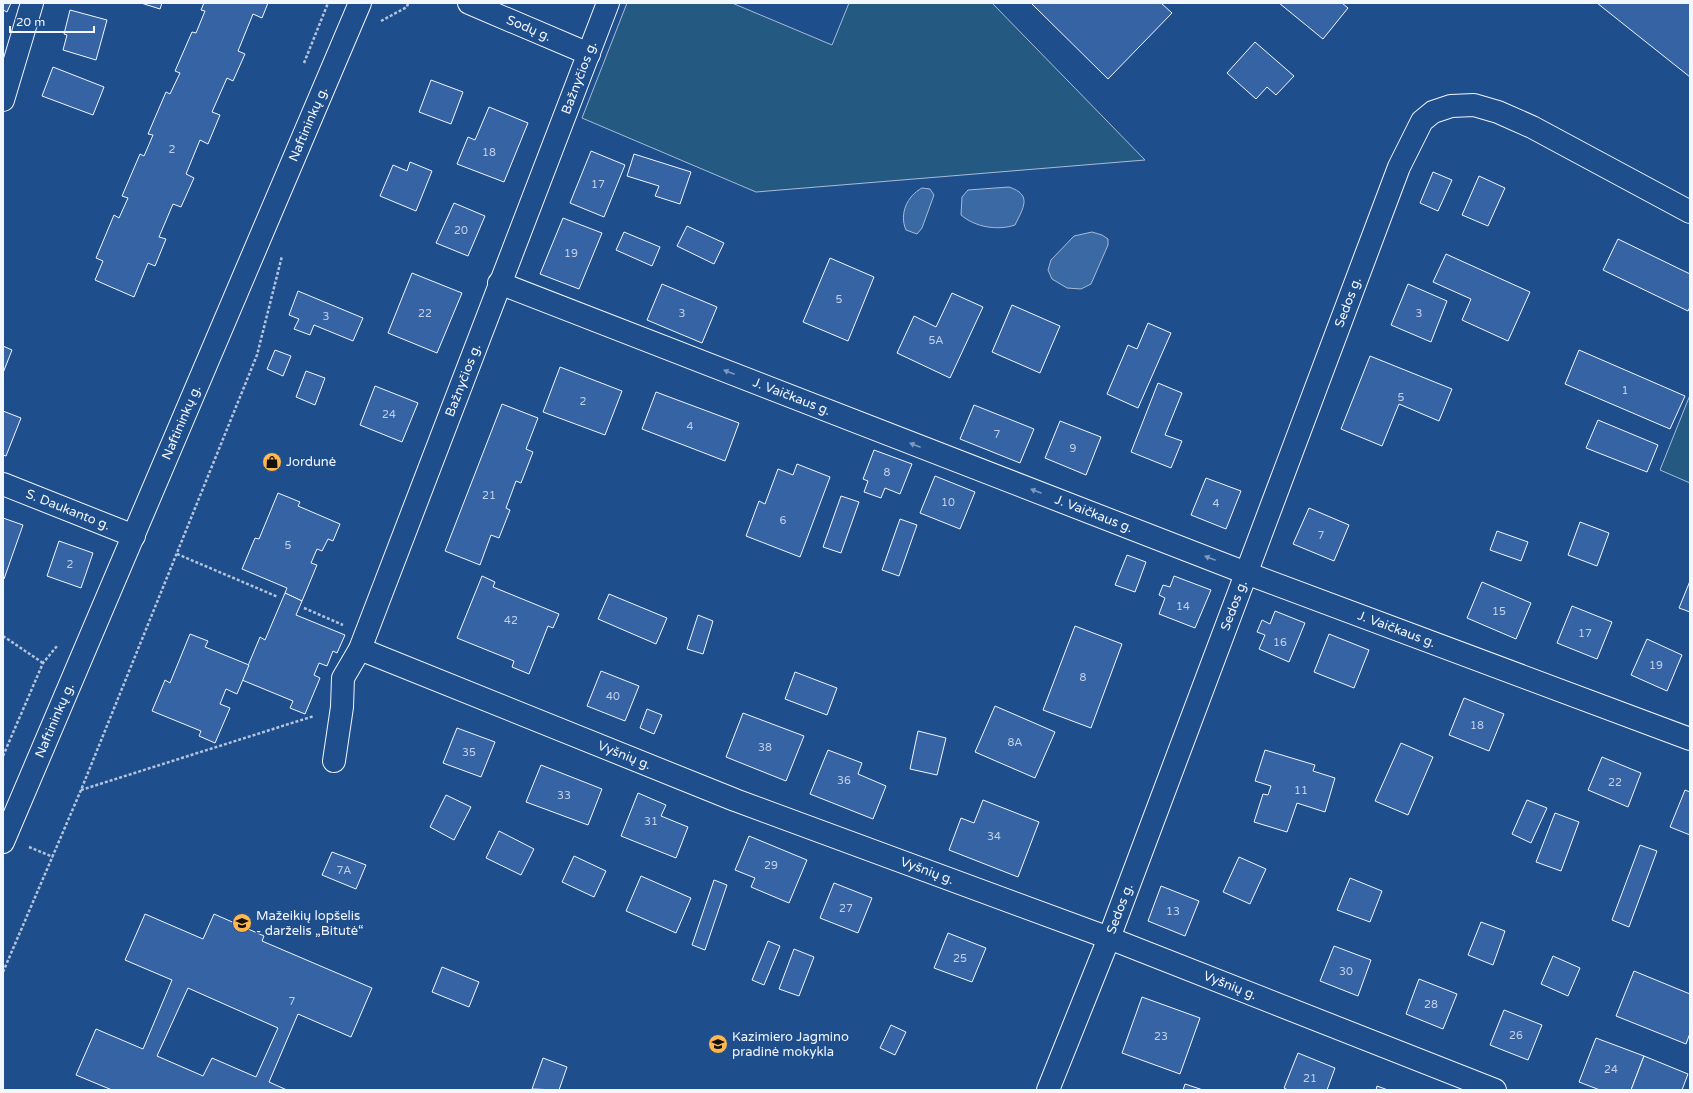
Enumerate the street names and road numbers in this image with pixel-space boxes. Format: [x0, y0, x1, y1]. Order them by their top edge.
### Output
street label: Sodų g. [504, 12, 554, 45]
street label: Bažnyčios g. [558, 39, 600, 117]
street label: Naftininkų g. [285, 84, 331, 164]
street label: Sedos g. [1331, 275, 1365, 330]
street label: Bažnyčios g. [442, 342, 484, 419]
street label: J. Vaičkaus g. [751, 374, 833, 419]
street label: Naftininkų g. [159, 383, 205, 462]
street label: S. Daukanto g. [24, 486, 113, 534]
street label: J. Vaičkaus g. [1053, 492, 1135, 536]
street label: Sedos g. [1217, 578, 1251, 633]
street label: J. Vaičkaus g. [1355, 607, 1438, 651]
street label: Naftininkų g. [32, 681, 78, 760]
street label: Vyšnių g. [595, 738, 653, 773]
street label: Vyšnių g. [898, 854, 956, 888]
street label: Sedos g. [1103, 881, 1137, 936]
street label: Vyšnių g. [1201, 968, 1259, 1003]

